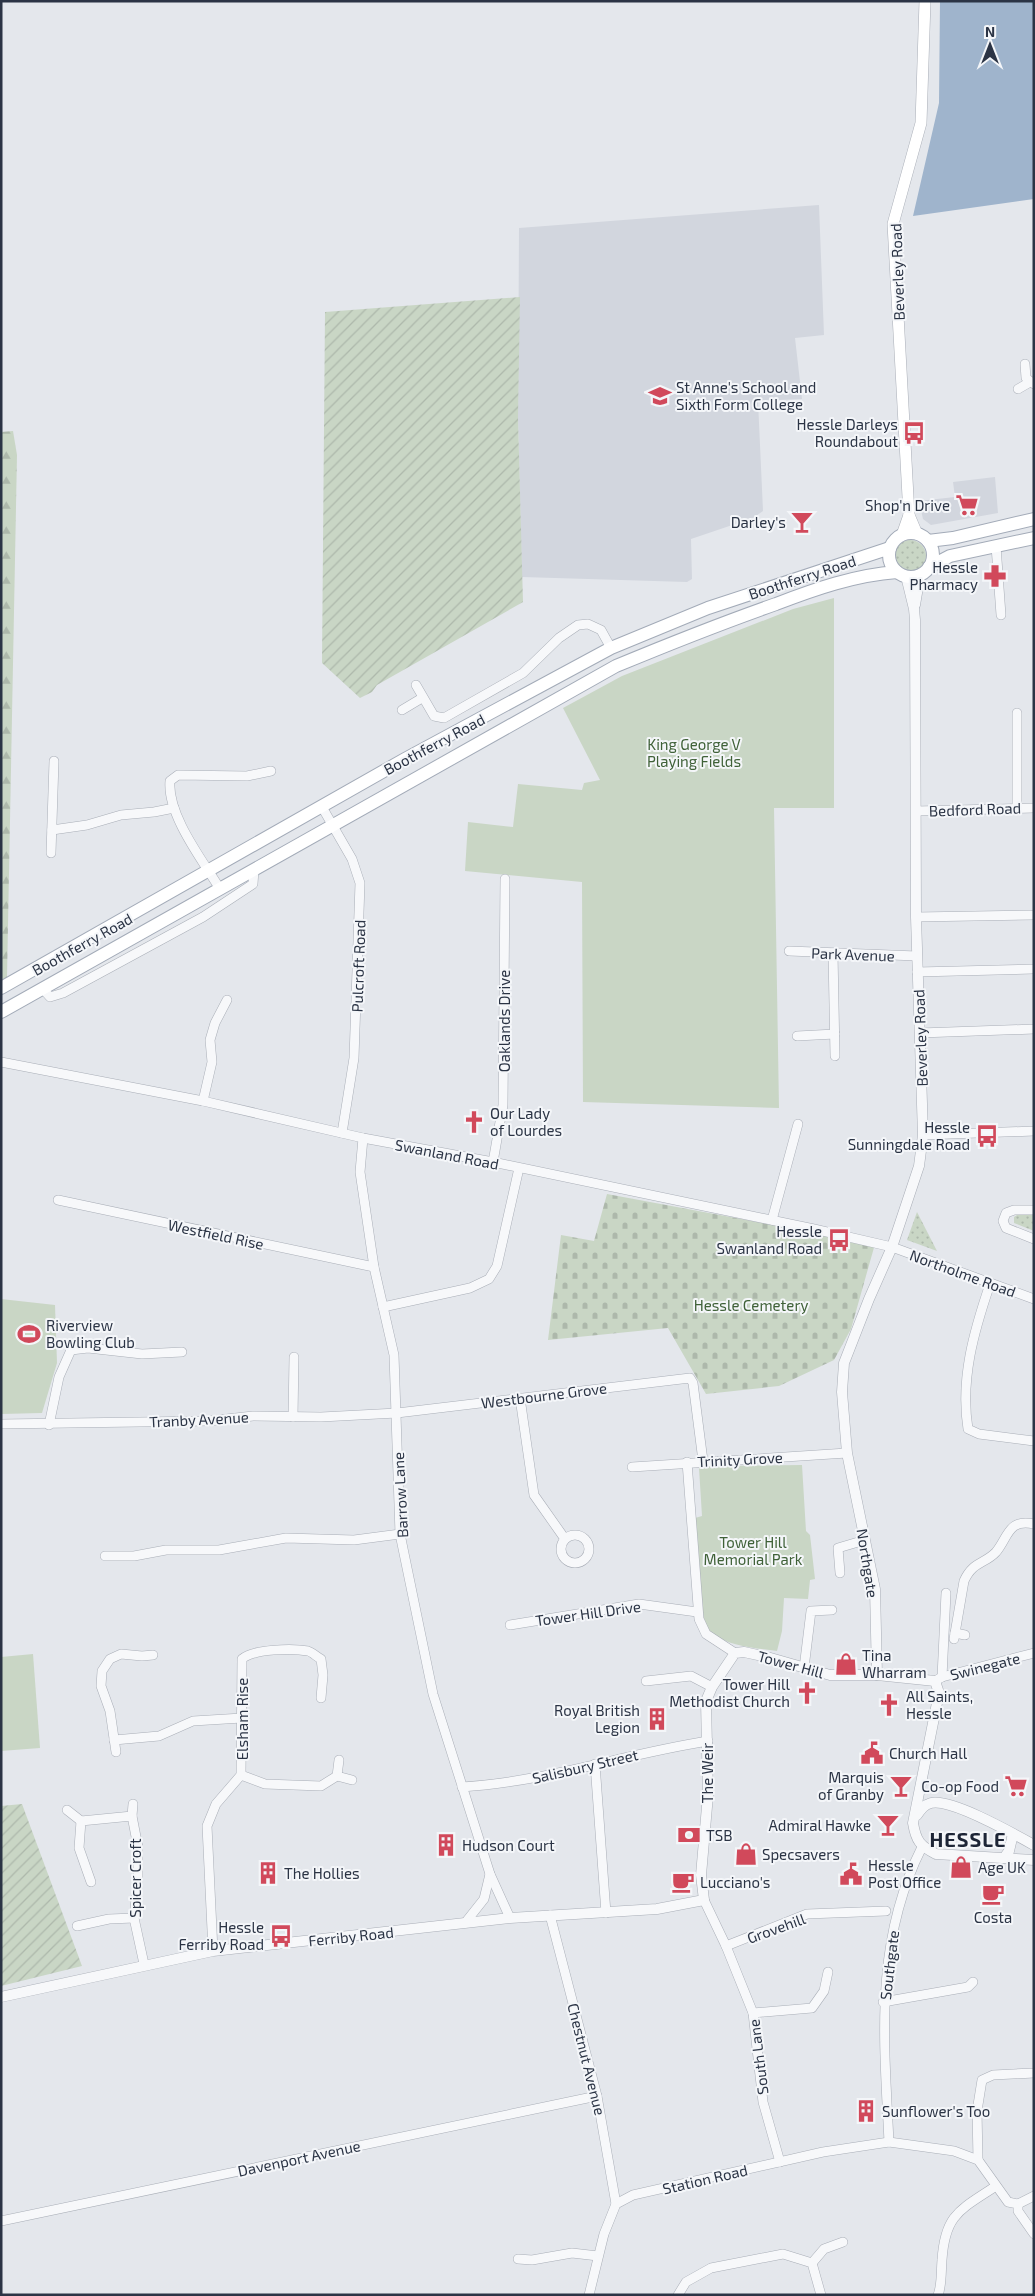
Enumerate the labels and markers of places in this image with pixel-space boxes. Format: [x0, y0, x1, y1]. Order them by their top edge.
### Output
place label: St Anne's School and Sixth Form College [676, 378, 816, 413]
school or university icon: St Anne's School and Sixth Form College [647, 383, 673, 409]
place label: Hessle Darleys Roundabout [797, 415, 898, 450]
bus stop icon: Hessle Darleys Roundabout [901, 420, 927, 446]
supermarket icon: Shop'n Drive [954, 492, 980, 518]
place label: Shop'n Drive [865, 496, 950, 514]
bar icon: Darley's [789, 509, 815, 535]
place label: Darley's [731, 513, 786, 531]
place label: Hessle Pharmacy [910, 558, 978, 593]
pharmacy icon: Hessle Pharmacy [982, 563, 1008, 589]
place label: Our Lady of Lourdes [490, 1104, 562, 1139]
church icon: Our Lady of Lourdes [461, 1109, 487, 1135]
place label: Hessle Sunningdale Road [848, 1118, 970, 1153]
bus stop icon: Hessle Sunningdale Road [974, 1123, 1000, 1149]
place label: Hessle Swanland Road [717, 1222, 822, 1257]
bus stop icon: Hessle Swanland Road [826, 1227, 852, 1253]
place label: Riverview Bowling Club [46, 1316, 135, 1351]
sports icon: Riverview Bowling Club [16, 1321, 42, 1347]
place label: Tina Wharram [862, 1646, 927, 1681]
shop icon: Tina Wharram [833, 1651, 859, 1677]
place label: Tower Hill Methodist Church [669, 1675, 791, 1710]
church icon: Tower Hill Methodist Church [794, 1680, 820, 1706]
place label: All Saints, Hessle [906, 1687, 973, 1722]
church icon: All Saints, Hessle [876, 1692, 902, 1718]
place label: Royal British Legion [554, 1701, 640, 1736]
building icon: Royal British Legion [644, 1706, 670, 1732]
public building icon: Church Hall [859, 1740, 885, 1766]
place label: Church Hall [889, 1744, 968, 1762]
place label: Marquis of Granby [818, 1768, 884, 1803]
bar icon: Marquis of Granby [888, 1773, 914, 1799]
supermarket icon: Co-op Food [1003, 1773, 1029, 1799]
place label: Co-op Food [921, 1777, 999, 1795]
bar icon: Admiral Hawke [875, 1812, 901, 1838]
place label: Admiral Hawke [768, 1816, 871, 1834]
bank icon: TSB [676, 1822, 702, 1848]
place label: TSB [706, 1826, 732, 1844]
building icon: Hudson Court [433, 1832, 459, 1858]
place label: Hudson Court [462, 1836, 555, 1854]
shop icon: Specsavers [733, 1841, 759, 1867]
place label: Specsavers [762, 1845, 840, 1863]
shop icon: Age UK [948, 1854, 974, 1880]
place label: Hessle Post Office [868, 1856, 941, 1891]
place label: Age UK [978, 1858, 1026, 1876]
building icon: The Hollies [255, 1860, 281, 1886]
public building icon: Hessle Post Office [838, 1861, 864, 1887]
place label: The Hollies [284, 1864, 360, 1882]
cafe icon: Lucciano's [670, 1869, 696, 1895]
place label: Lucciano's [700, 1873, 771, 1891]
cafe icon: Costa [980, 1881, 1006, 1907]
place label: Costa [974, 1908, 1012, 1926]
place label: Hessle Ferriby Road [178, 1918, 264, 1953]
bus stop icon: Hessle Ferriby Road [268, 1923, 294, 1949]
building icon: Sunflower's Too [853, 2098, 879, 2124]
place label: Sunflower's Too [882, 2102, 990, 2120]

